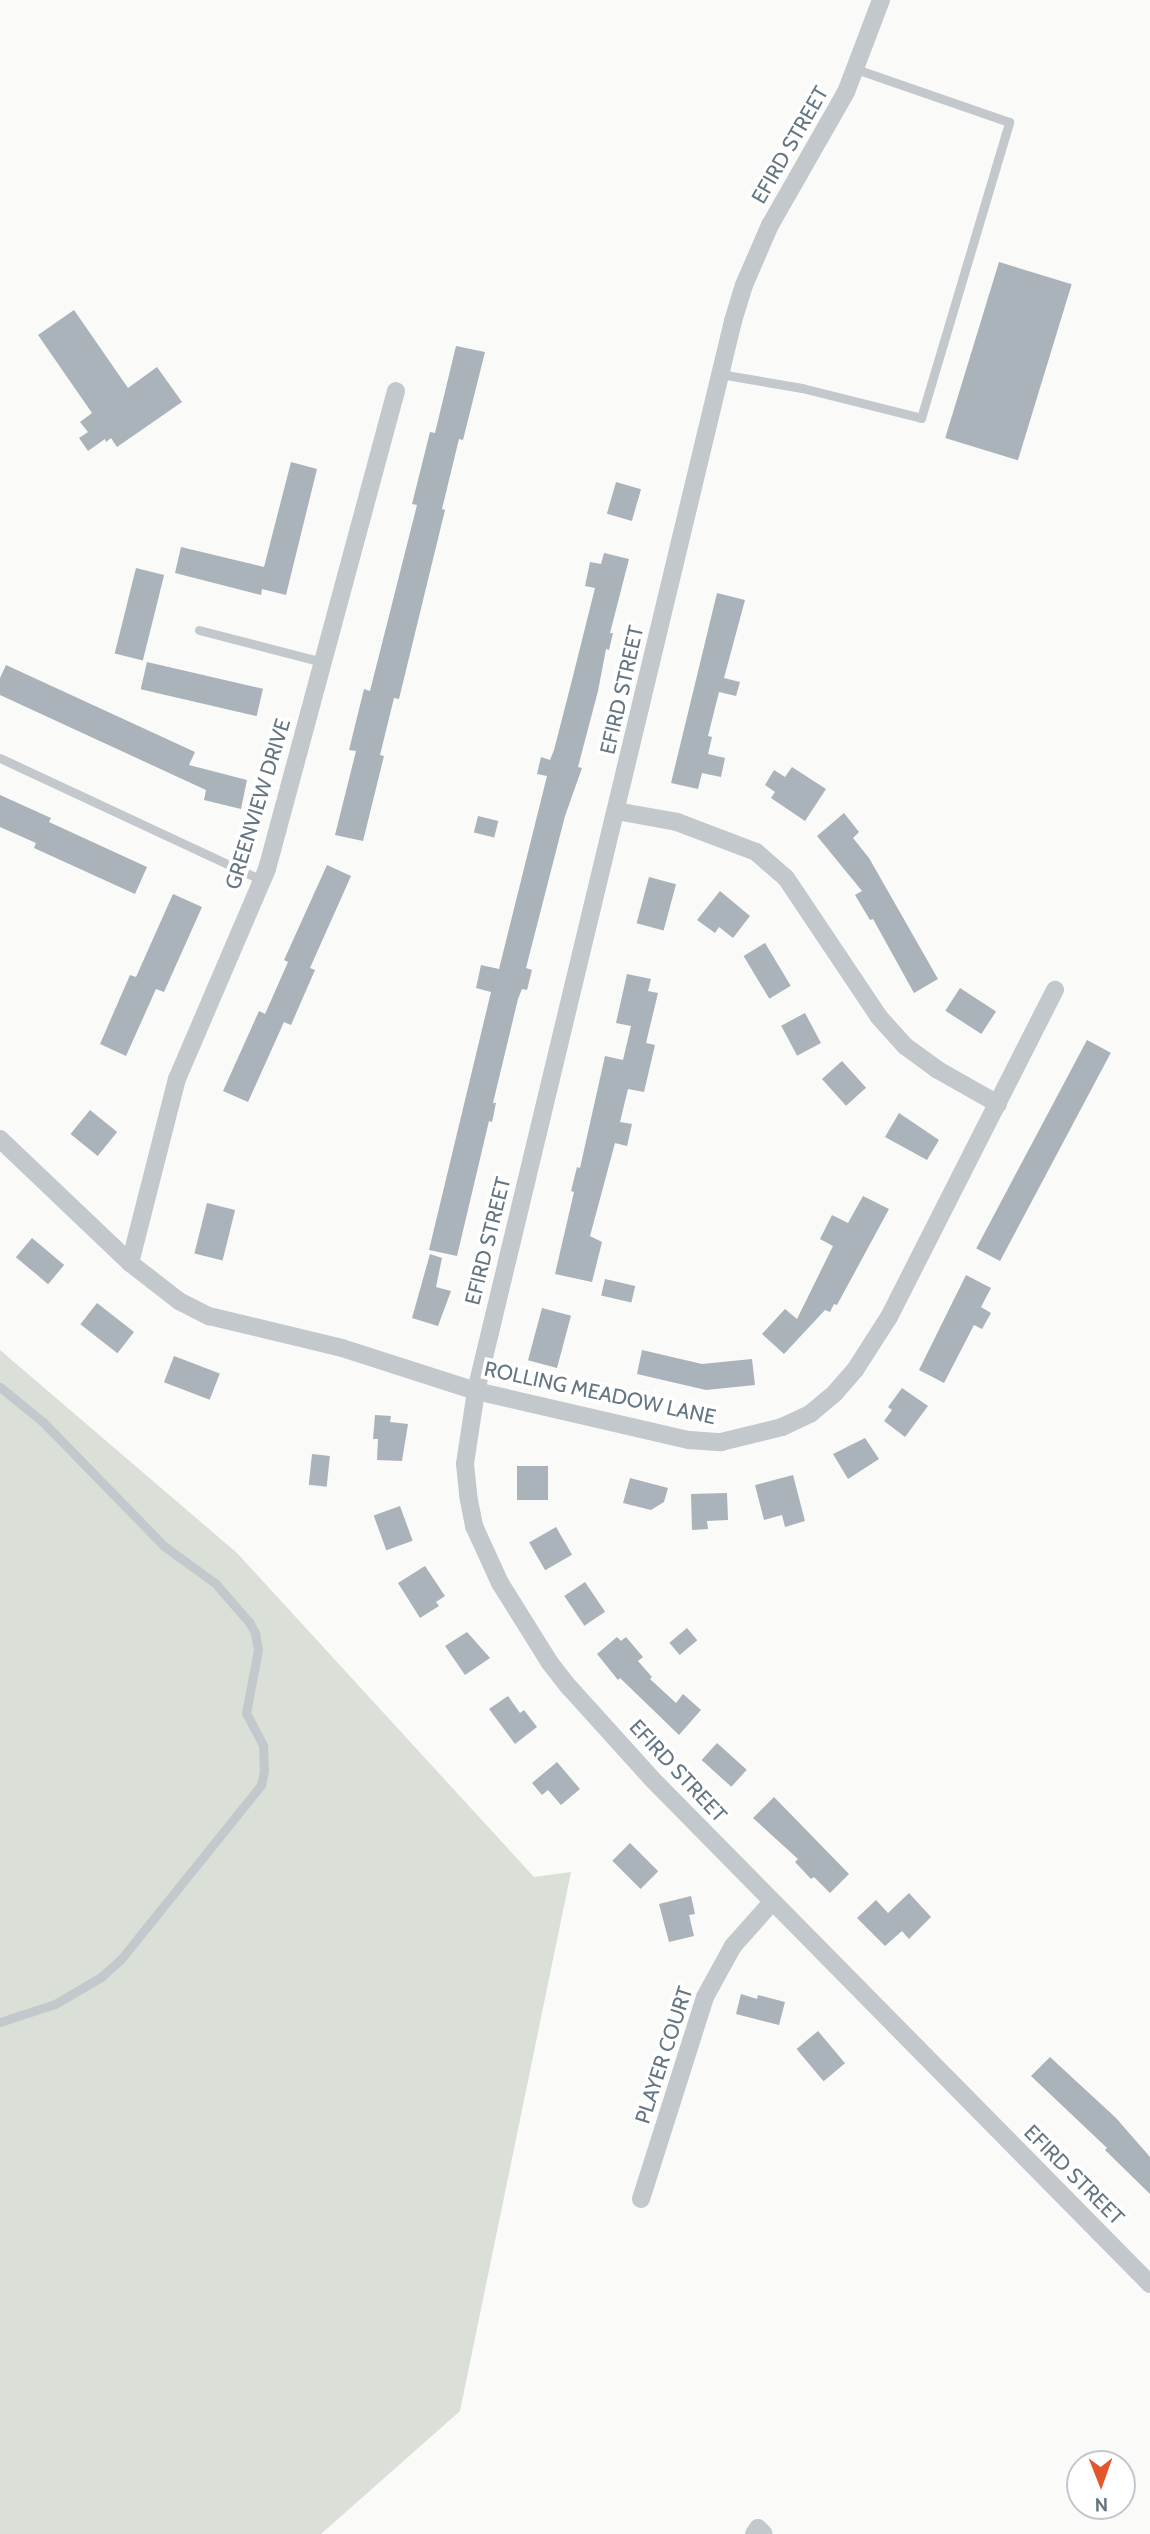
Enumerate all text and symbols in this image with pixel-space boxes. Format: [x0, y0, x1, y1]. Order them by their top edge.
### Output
street label: EFIRD STREET [746, 82, 834, 208]
street label: EFIRD STREET [595, 623, 649, 757]
street label: GREENVIEW DRIVE [220, 716, 296, 892]
street label: EFIRD STREET [460, 1174, 516, 1308]
street label: ROLLING MEADOW LANE [482, 1356, 718, 1430]
street label: EFIRD STREET [624, 1714, 732, 1828]
street label: PLAYER COURT [630, 1983, 698, 2127]
street label: EFIRD STREET [1019, 2120, 1129, 2230]
north arrow [1066, 2450, 1136, 2520]
text: N [1094, 2493, 1108, 2516]

